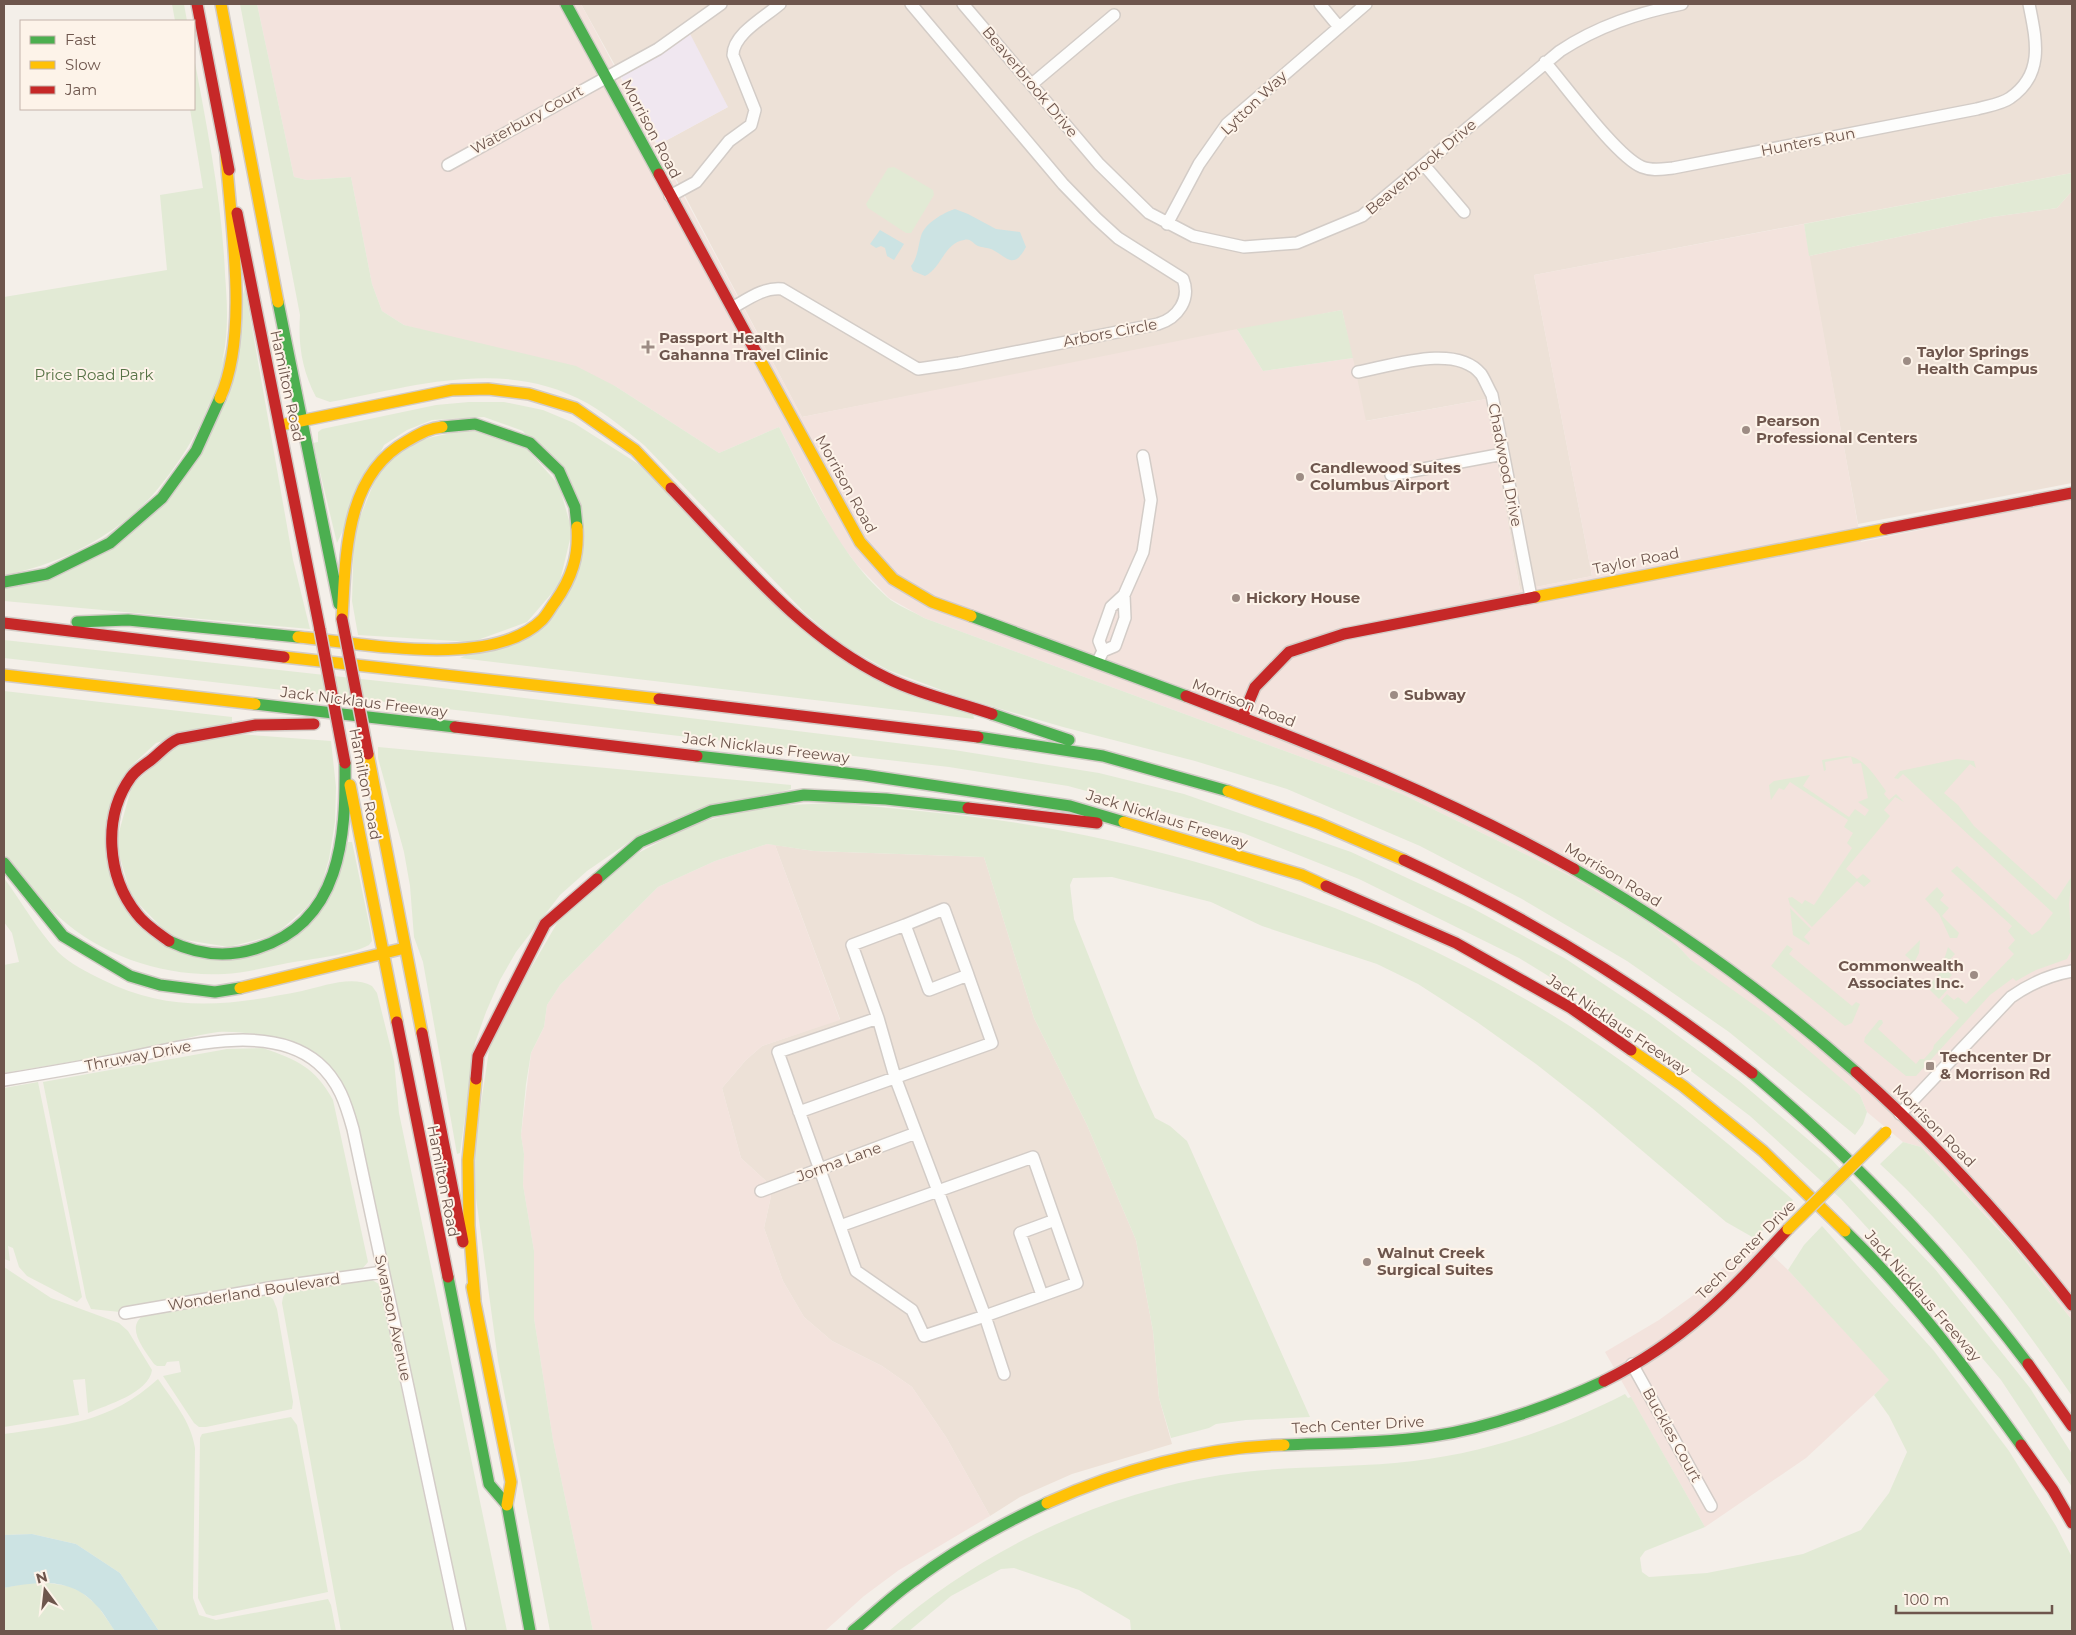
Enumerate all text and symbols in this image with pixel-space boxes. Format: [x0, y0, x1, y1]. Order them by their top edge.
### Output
legend [20, 20, 195, 110]
street label: Beaverbrook Drive [979, 22, 1082, 141]
text: Fast [65, 30, 96, 49]
text: Slow [65, 55, 101, 74]
street label: Lytton Way [1217, 66, 1291, 139]
street label: Morrison Road [617, 76, 686, 182]
text: Jam [64, 80, 97, 99]
street label: Waterbury Court [467, 81, 586, 158]
street label: Beaverbrook Drive [1361, 115, 1480, 218]
street label: Hunters Run [1759, 123, 1857, 160]
street label: Arbors Circle [1061, 314, 1159, 351]
street label: Hamilton Road [266, 328, 309, 443]
place label: Passport Health Gahanna Travel Clinic [659, 328, 828, 364]
marker: Passport Health Gahanna Travel Clinic [641, 340, 655, 354]
place label: Taylor Springs Health Campus [1917, 342, 2038, 378]
marker: Taylor Springs Health Campus [1901, 355, 1913, 367]
park label: Price Road Park [34, 365, 154, 384]
street label: Chadwood Drive [1484, 402, 1527, 528]
place label: Pearson Professional Centers [1756, 411, 1917, 447]
marker: Pearson Professional Centers [1740, 424, 1752, 436]
street label: Morrison Road [812, 431, 881, 536]
place label: Candlewood Suites Columbus Airport [1310, 458, 1461, 494]
marker: Candlewood Suites Columbus Airport [1294, 471, 1306, 483]
street label: Taylor Road [1591, 543, 1681, 578]
place label: Hickory House [1246, 588, 1360, 607]
marker: Hickory House [1230, 592, 1242, 604]
street label: Morrison Road [1190, 674, 1299, 731]
street label: Jack Nicklaus Freeway [279, 682, 449, 721]
place label: Subway [1404, 685, 1467, 704]
marker: Subway [1388, 689, 1400, 701]
street label: Hamilton Road [345, 726, 386, 841]
street label: Jack Nicklaus Freeway [681, 728, 851, 767]
street label: Jack Nicklaus Freeway [1083, 785, 1251, 852]
street label: Morrison Road [1561, 838, 1665, 911]
place label: Commonwealth Associates Inc. [1838, 956, 1964, 992]
street label: Jack Nicklaus Freeway [1542, 969, 1694, 1080]
marker: Commonwealth Associates Inc. [1968, 969, 1980, 981]
street label: Thruway Drive [83, 1036, 193, 1075]
place label: Techcenter Dr & Morrison Rd [1940, 1047, 2052, 1083]
marker: Techcenter Dr & Morrison Rd [1924, 1060, 1936, 1072]
street label: Morrison Road [1889, 1080, 1980, 1171]
street label: Hamilton Road [423, 1123, 464, 1238]
street label: Jorma Lane [793, 1137, 884, 1186]
street label: Tech Center Drive [1692, 1196, 1799, 1303]
street label: Jack Nicklaus Freeway [1860, 1225, 1986, 1366]
place label: Walnut Creek Surgical Suites [1377, 1243, 1493, 1279]
street label: Swanson Avenue [371, 1253, 416, 1383]
marker: Walnut Creek Surgical Suites [1361, 1256, 1373, 1268]
street label: Wonderland Boulevard [166, 1269, 341, 1315]
street label: Buckles Court [1639, 1384, 1706, 1485]
street label: Tech Center Drive [1291, 1412, 1425, 1437]
north arrow [20, 1565, 70, 1615]
text: N [34, 1567, 49, 1588]
scale bar [1896, 1582, 2052, 1614]
text: 100 m [1904, 1590, 1949, 1609]

